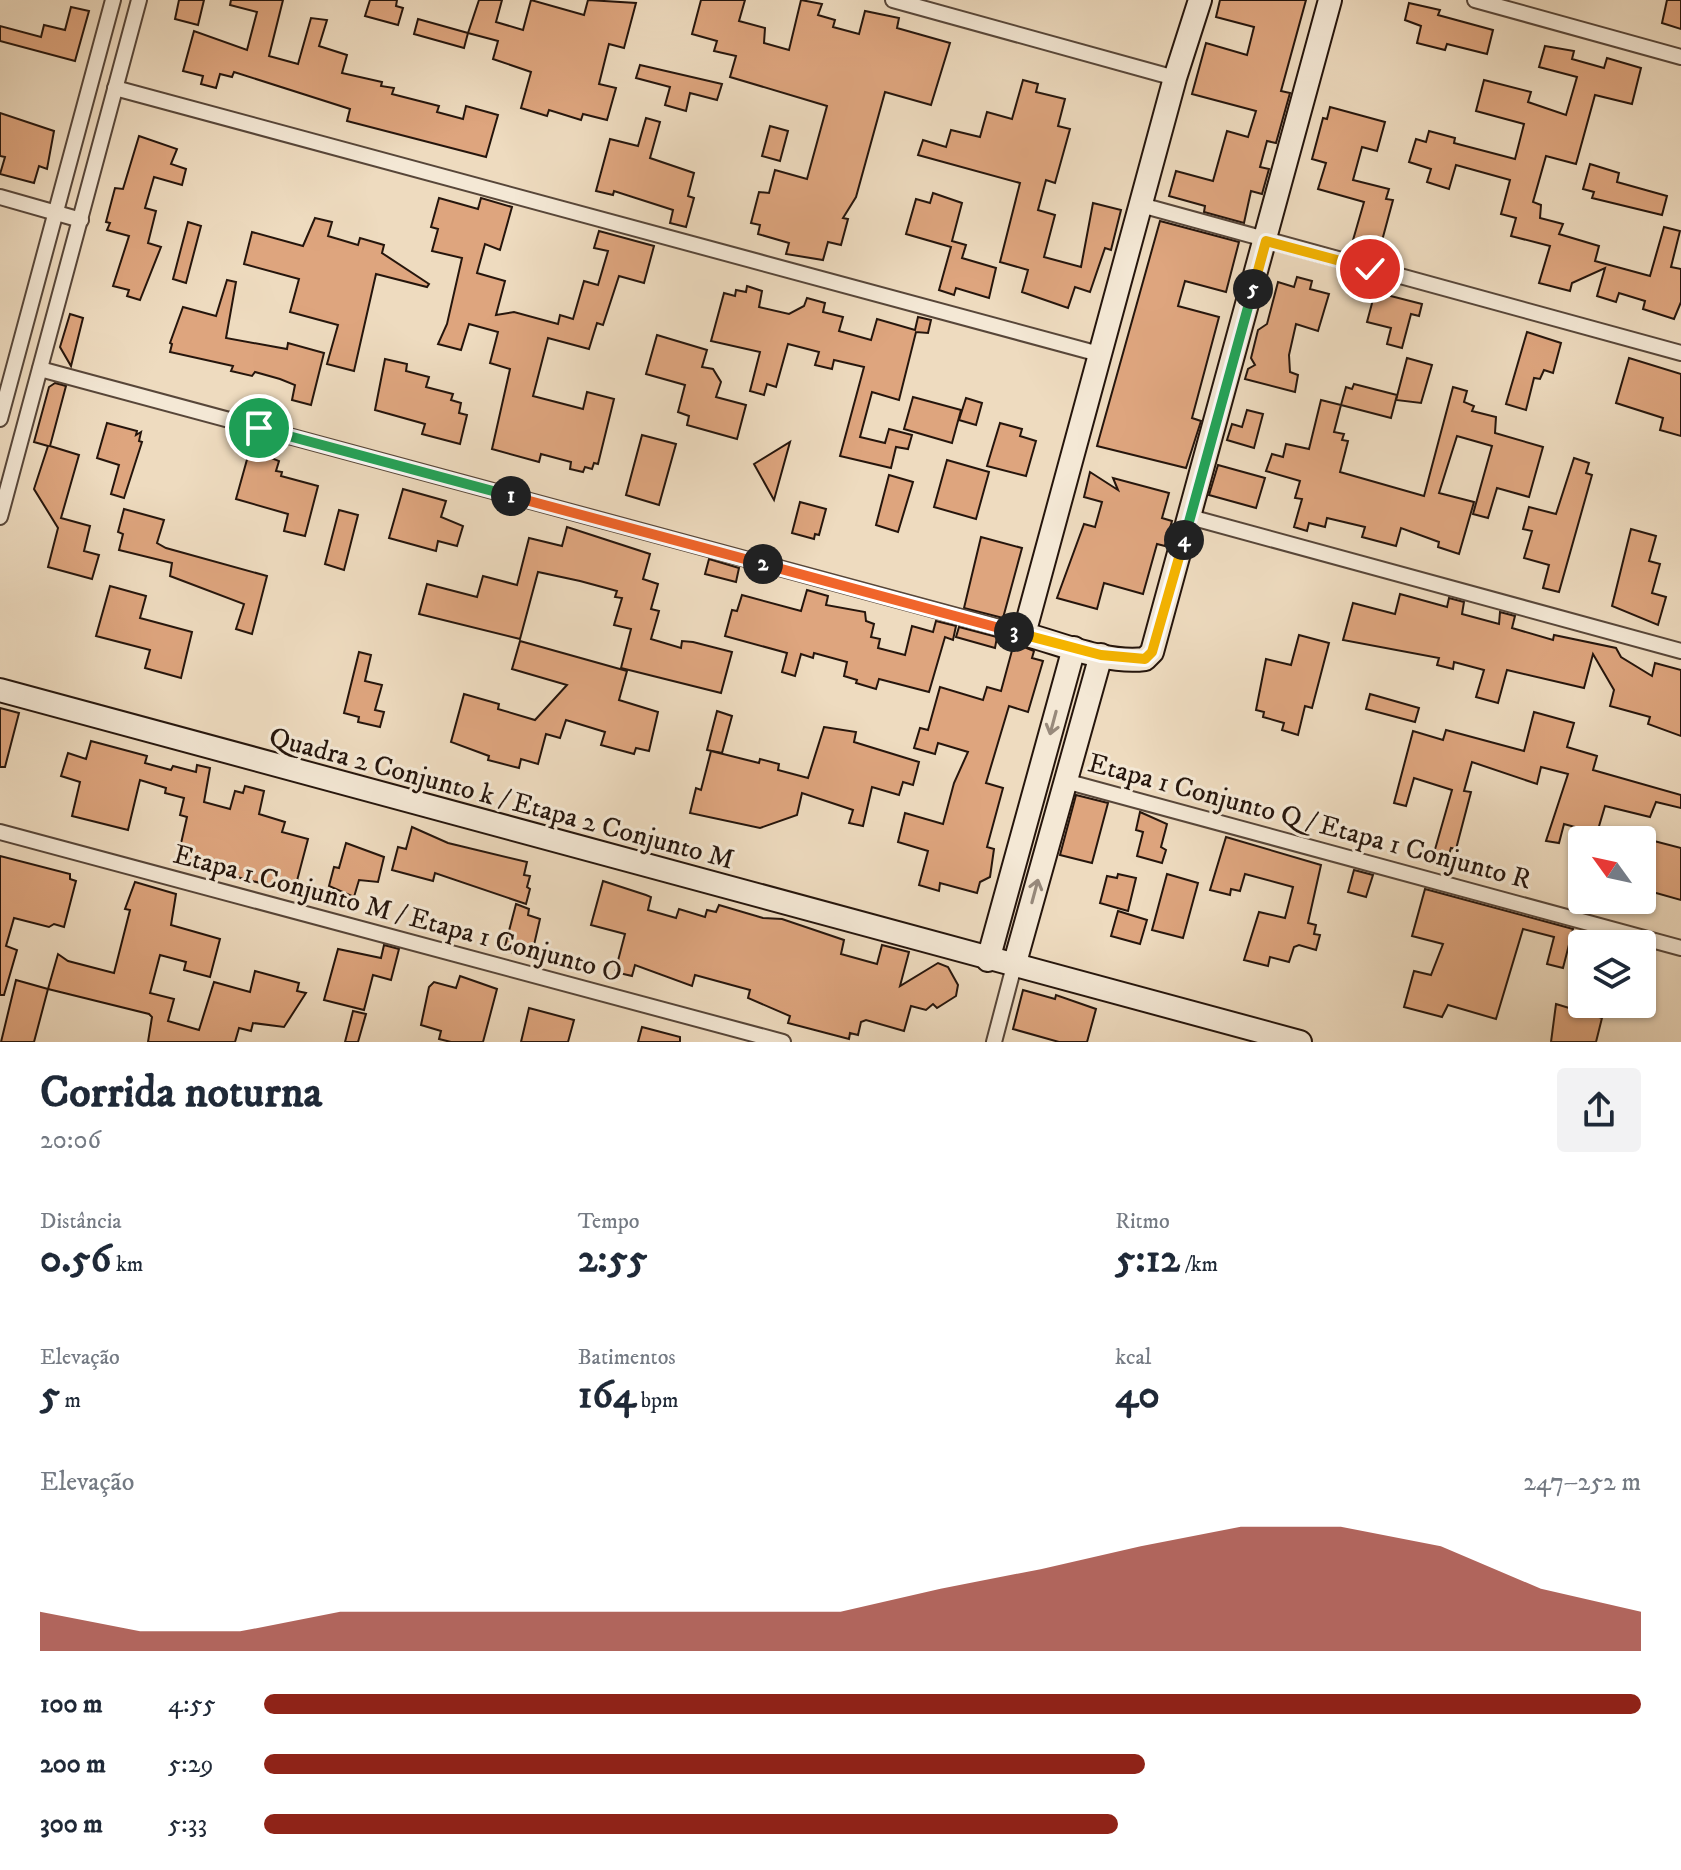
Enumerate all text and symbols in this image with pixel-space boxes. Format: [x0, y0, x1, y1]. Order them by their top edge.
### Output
pin [1336, 235, 1404, 303]
icon: check [1348, 247, 1392, 291]
pin: 5 [1233, 269, 1273, 309]
text: 5 [1248, 275, 1258, 302]
pin [225, 394, 293, 462]
icon: arrive [237, 406, 281, 450]
pin: 1 [491, 476, 531, 516]
text: 1 [507, 482, 515, 509]
pin: 4 [1164, 520, 1204, 560]
text: 4 [1178, 526, 1190, 553]
pin: 2 [743, 544, 783, 584]
text: 2 [758, 550, 768, 577]
pin: 3 [994, 612, 1034, 652]
text: 3 [1010, 618, 1018, 645]
one-way arrow [1045, 710, 1060, 736]
street label: Quadra 2 Conjunto k / Etapa 2 Conjunto M [265, 719, 738, 877]
street label: Etapa 1 Conjunto Q / Etapa 1 Conjunto R [1084, 745, 1535, 898]
north arrow [1568, 826, 1656, 914]
map controls [1568, 826, 1656, 1018]
street label: Etapa 1 Conjunto M / Etapa 1 Conjunto O [169, 837, 626, 990]
one-way arrow [1028, 879, 1043, 905]
button: layers [1568, 930, 1656, 1018]
text: Corrida noturna [40, 1066, 322, 1121]
button: share [1557, 1068, 1641, 1152]
text: 20:06 [40, 1124, 101, 1157]
text: Distância [40, 1208, 122, 1235]
text: Tempo [578, 1208, 639, 1235]
text: Ritmo [1115, 1208, 1170, 1235]
text: 0.56 [40, 1235, 111, 1285]
text: 2:55 [578, 1235, 648, 1285]
text: 5:12 [1115, 1235, 1180, 1285]
text: km [111, 1251, 143, 1278]
text: /km [1180, 1251, 1218, 1278]
text: Elevação [40, 1344, 120, 1371]
text: Batimentos [578, 1344, 676, 1371]
text: kcal [1115, 1344, 1151, 1371]
text: 5 [40, 1371, 60, 1421]
text: 164 [578, 1371, 636, 1421]
text: 40 [1115, 1371, 1160, 1421]
text: m [60, 1387, 81, 1414]
text: bpm [636, 1387, 679, 1414]
text: Elevação [40, 1466, 134, 1499]
text: 247–252 m [1523, 1466, 1641, 1499]
text: 100 m [40, 1688, 103, 1721]
text: 4:55 [168, 1688, 216, 1721]
text: 200 m [40, 1748, 106, 1781]
text: 5:29 [168, 1748, 213, 1781]
text: 300 m [40, 1808, 103, 1841]
text: 5:33 [168, 1808, 207, 1841]

